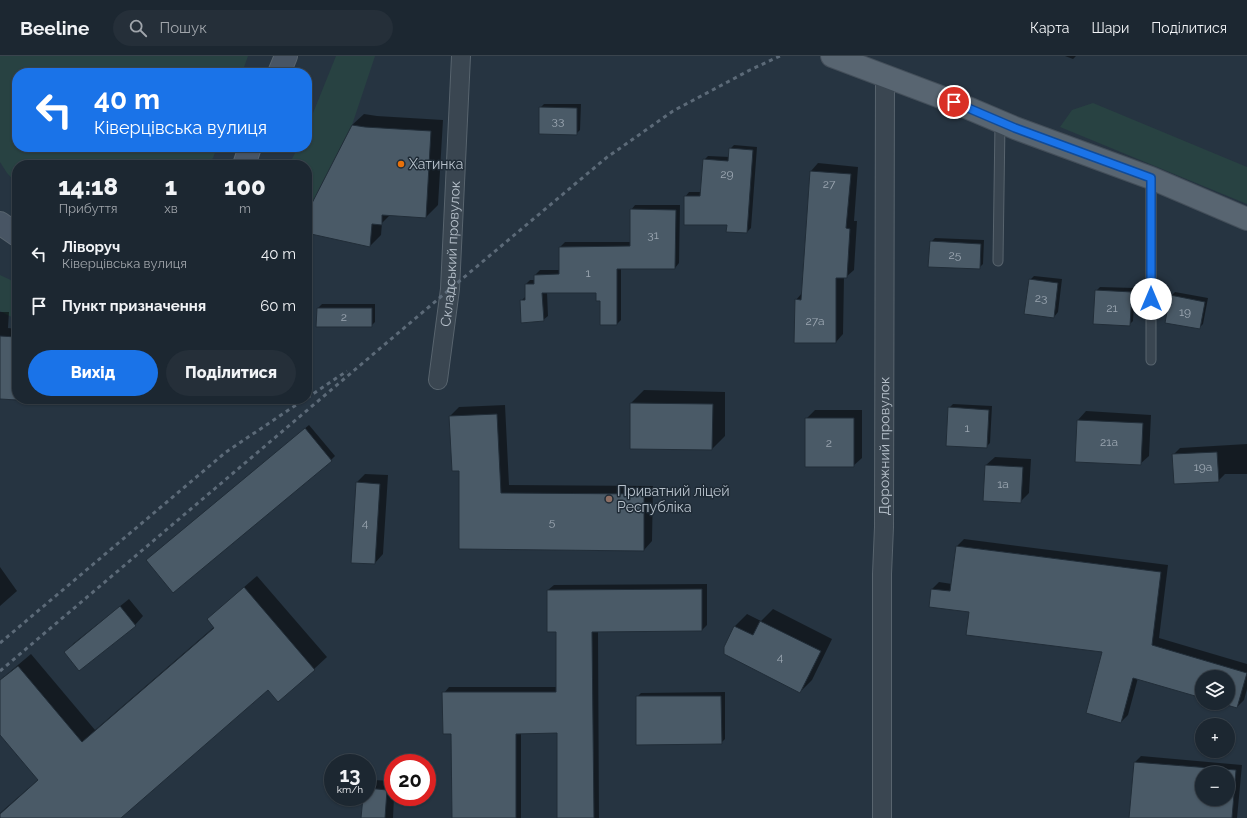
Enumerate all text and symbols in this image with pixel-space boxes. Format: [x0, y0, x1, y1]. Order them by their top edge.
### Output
search box [113, 10, 393, 46]
text: Beeline [20, 17, 89, 39]
icon: search [127, 17, 149, 39]
text: Пошук [159, 19, 207, 37]
text: Карта [1030, 20, 1069, 36]
text: Шари [1091, 20, 1129, 36]
text: Поділитися [1151, 20, 1227, 36]
text: 40 m [94, 83, 160, 116]
icon: left [28, 84, 80, 136]
pin [937, 85, 971, 119]
icon: arrive [943, 91, 965, 113]
house number: 33 [552, 114, 564, 128]
text: Ківерцівська вулиця [94, 117, 267, 138]
place label: Хатинка [409, 156, 463, 172]
marker: Хатинка [396, 159, 406, 169]
house number: 29 [720, 167, 734, 181]
text: 14:18 [58, 172, 118, 201]
text: 1 [165, 172, 177, 201]
text: 100 [224, 172, 266, 201]
house number: 27 [823, 177, 836, 191]
street label: Складський провулок [437, 180, 463, 328]
text: Прибуття [59, 201, 117, 216]
text: хв [164, 201, 178, 216]
text: m [239, 201, 251, 216]
house number: 31 [647, 228, 659, 242]
text: Ліворуч [62, 238, 120, 256]
icon: left [28, 243, 50, 265]
text: 40 m [261, 245, 296, 263]
house number: 25 [949, 248, 962, 262]
text: Ківерцівська вулиця [62, 256, 187, 271]
house number: 1 [585, 266, 591, 280]
position arrow [1130, 278, 1172, 320]
house number: 23 [1035, 291, 1047, 305]
icon: arrive [28, 295, 50, 317]
text: Пункт призначення [62, 297, 206, 315]
text: 60 m [260, 297, 296, 315]
house number: 21 [1106, 301, 1118, 315]
house number: 19 [1179, 305, 1191, 319]
house number: 2 [341, 310, 347, 324]
house number: 27а [805, 314, 825, 328]
button: Вихід [28, 350, 158, 396]
button: Поділитися [166, 350, 296, 396]
street label: Дорожний провулок [876, 377, 892, 516]
house number: 1 [964, 421, 970, 435]
house number: 21а [1100, 435, 1118, 449]
house number: 2 [826, 436, 832, 450]
house number: 19а [1194, 460, 1212, 474]
house number: 1а [997, 477, 1009, 491]
place label: Приватний ліцей Республіка [617, 483, 730, 515]
marker: Приватний ліцей Республіка [604, 494, 614, 504]
house number: 5 [549, 515, 556, 529]
house number: 4 [362, 516, 369, 530]
house number: 4 [777, 650, 784, 664]
map controls [1195, 670, 1235, 806]
button: layers [1195, 670, 1235, 710]
button: + [1195, 718, 1235, 758]
speed limit sign: 20 [384, 754, 436, 806]
text: 13 [339, 763, 361, 787]
button: − [1195, 766, 1235, 806]
text: km/h [337, 784, 363, 795]

